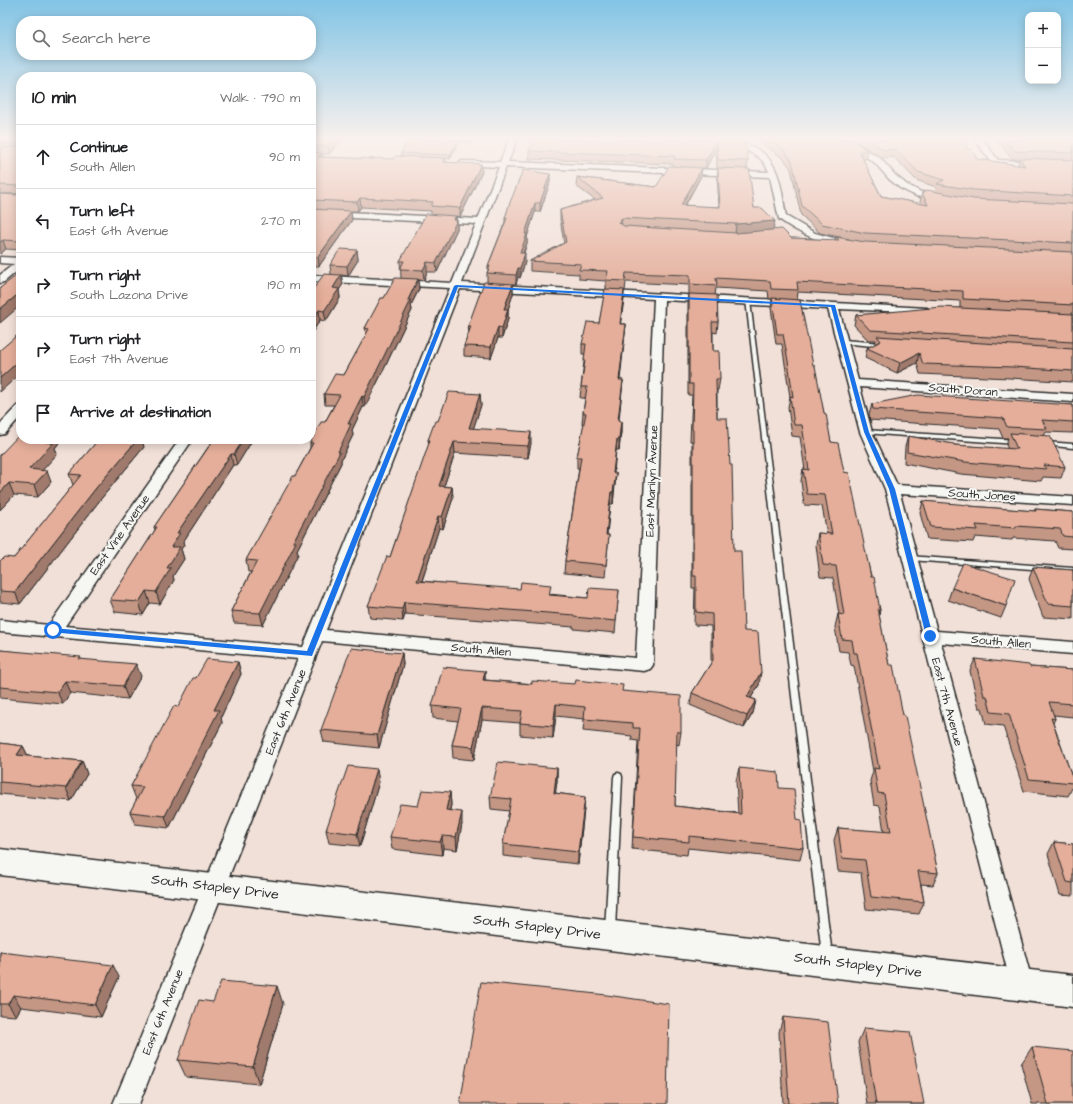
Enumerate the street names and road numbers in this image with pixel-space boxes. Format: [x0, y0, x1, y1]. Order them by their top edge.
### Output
street label: South Doran [928, 379, 998, 401]
street label: East Marilyn Avenue [642, 424, 663, 537]
street label: South Jones [948, 484, 1016, 506]
street label: East Vine Avenue [86, 491, 154, 579]
street label: South Allen [970, 631, 1032, 653]
street label: South Allen [450, 639, 512, 661]
street label: East 7th Avenue [927, 656, 967, 749]
street label: East 6th Avenue [261, 666, 311, 757]
street label: South Stapley Drive [150, 869, 280, 905]
street label: South Stapley Drive [472, 909, 602, 945]
street label: South Stapley Drive [793, 947, 923, 983]
street label: East 6th Avenue [138, 966, 188, 1057]

